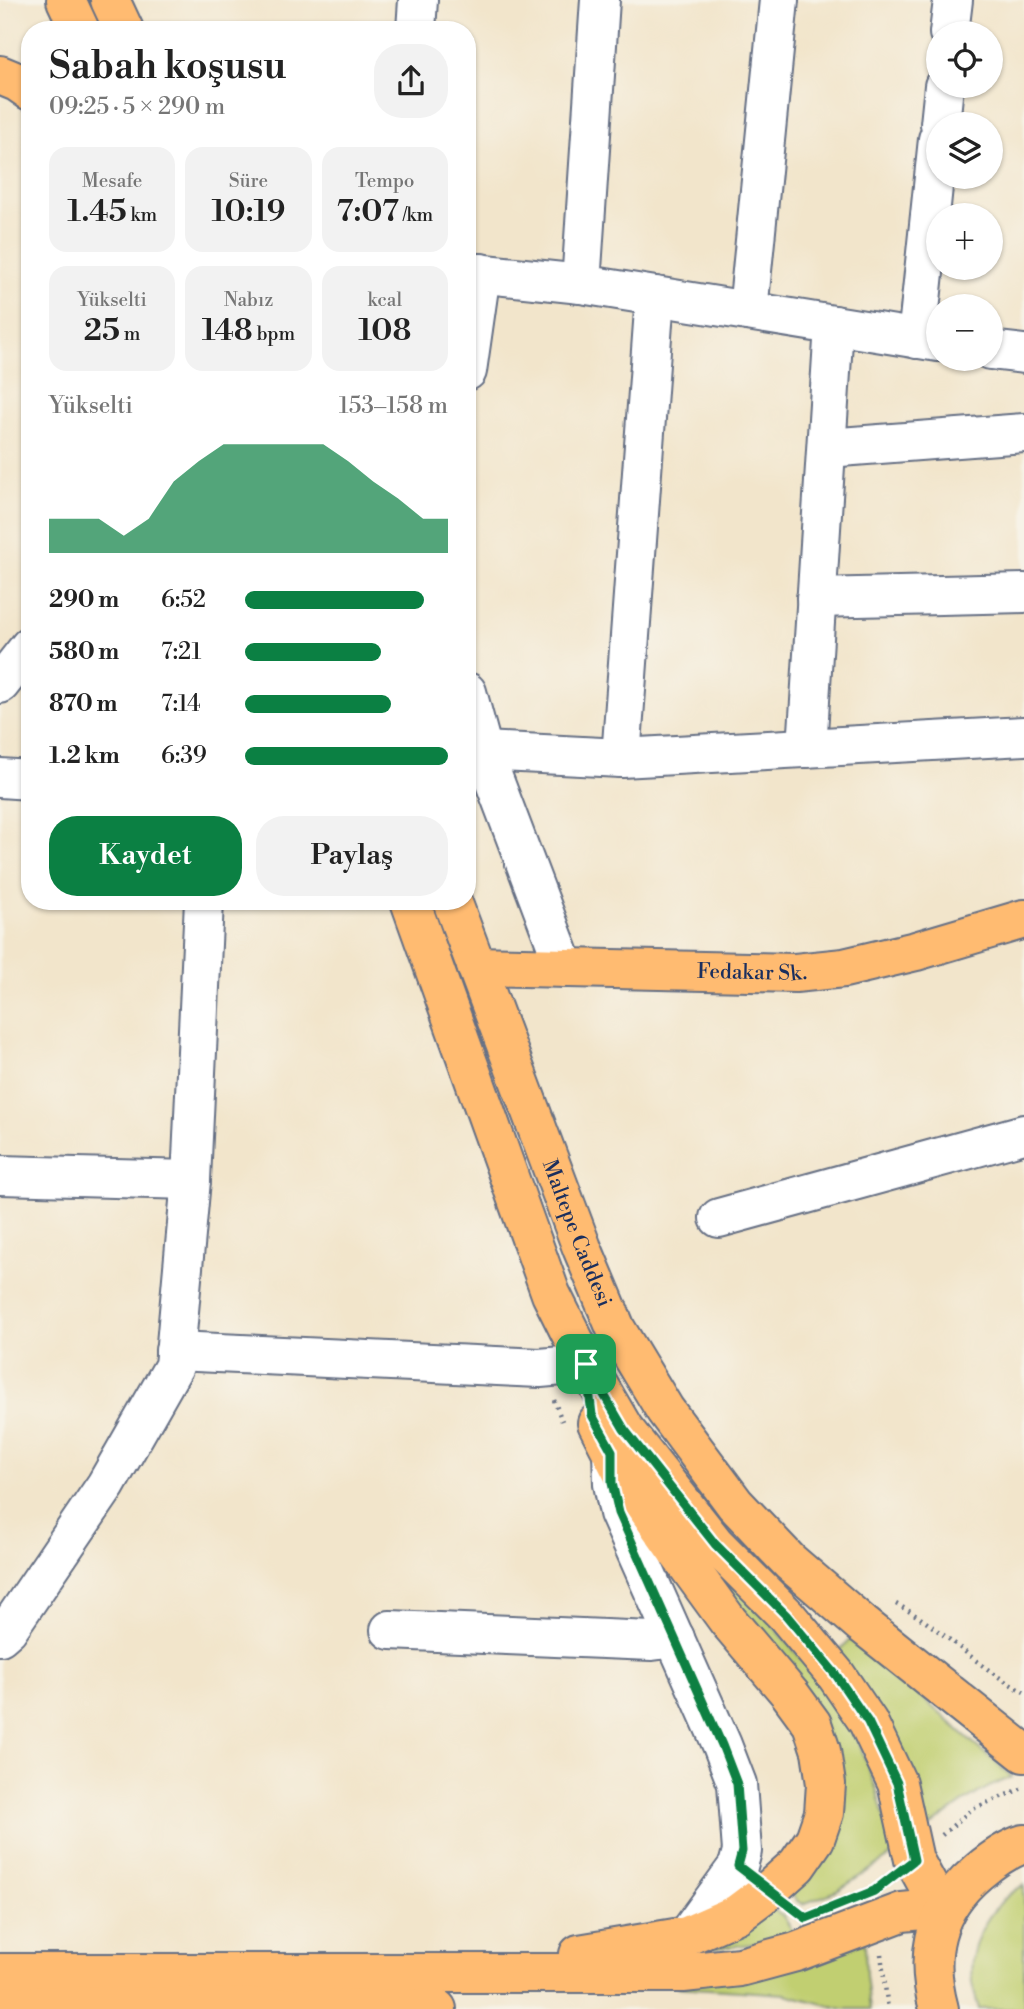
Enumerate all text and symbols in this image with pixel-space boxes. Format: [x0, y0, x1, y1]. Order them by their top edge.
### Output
map controls [926, 21, 1003, 371]
button: locate [926, 21, 1003, 98]
text: Sabah koşusu [49, 43, 286, 90]
button: share [374, 44, 448, 118]
text: 09:25 · 5 × 290 m [49, 93, 225, 121]
button: layers [926, 112, 1003, 189]
text: Mesafe [82, 169, 142, 193]
text: Süre [229, 169, 268, 193]
text: Tempo [355, 169, 415, 193]
text: 1.45 [67, 193, 127, 231]
text: 10:19 [212, 193, 285, 231]
text: 7:07 [337, 193, 399, 231]
text: km [127, 203, 157, 227]
text: /km [399, 203, 433, 227]
button: + [926, 203, 1003, 280]
text: Yükselti [78, 288, 147, 312]
text: Nabız [224, 288, 273, 312]
text: kcal [368, 288, 402, 312]
button: − [926, 294, 1003, 371]
text: 25 [84, 312, 120, 350]
text: 148 [202, 312, 253, 350]
text: 108 [358, 312, 411, 350]
text: m [120, 322, 141, 346]
text: bpm [253, 322, 295, 346]
text: Yükselti [49, 392, 133, 420]
text: 153–158 m [339, 392, 448, 420]
text: 290 m [49, 586, 119, 614]
text: 6:52 [161, 586, 206, 614]
text: 580 m [49, 638, 119, 666]
text: 7:21 [161, 638, 201, 666]
text: 870 m [49, 690, 117, 718]
text: 7:14 [161, 690, 201, 718]
text: 1.2 km [49, 742, 120, 770]
text: 6:39 [161, 742, 207, 770]
button: Kaydet [49, 816, 242, 896]
button: Paylaş [256, 816, 448, 896]
street label: Fedakar Sk. [697, 959, 808, 987]
street label: Maltepe Caddesi [536, 1156, 617, 1311]
pin [556, 1334, 616, 1394]
icon: arrive [567, 1345, 605, 1383]

